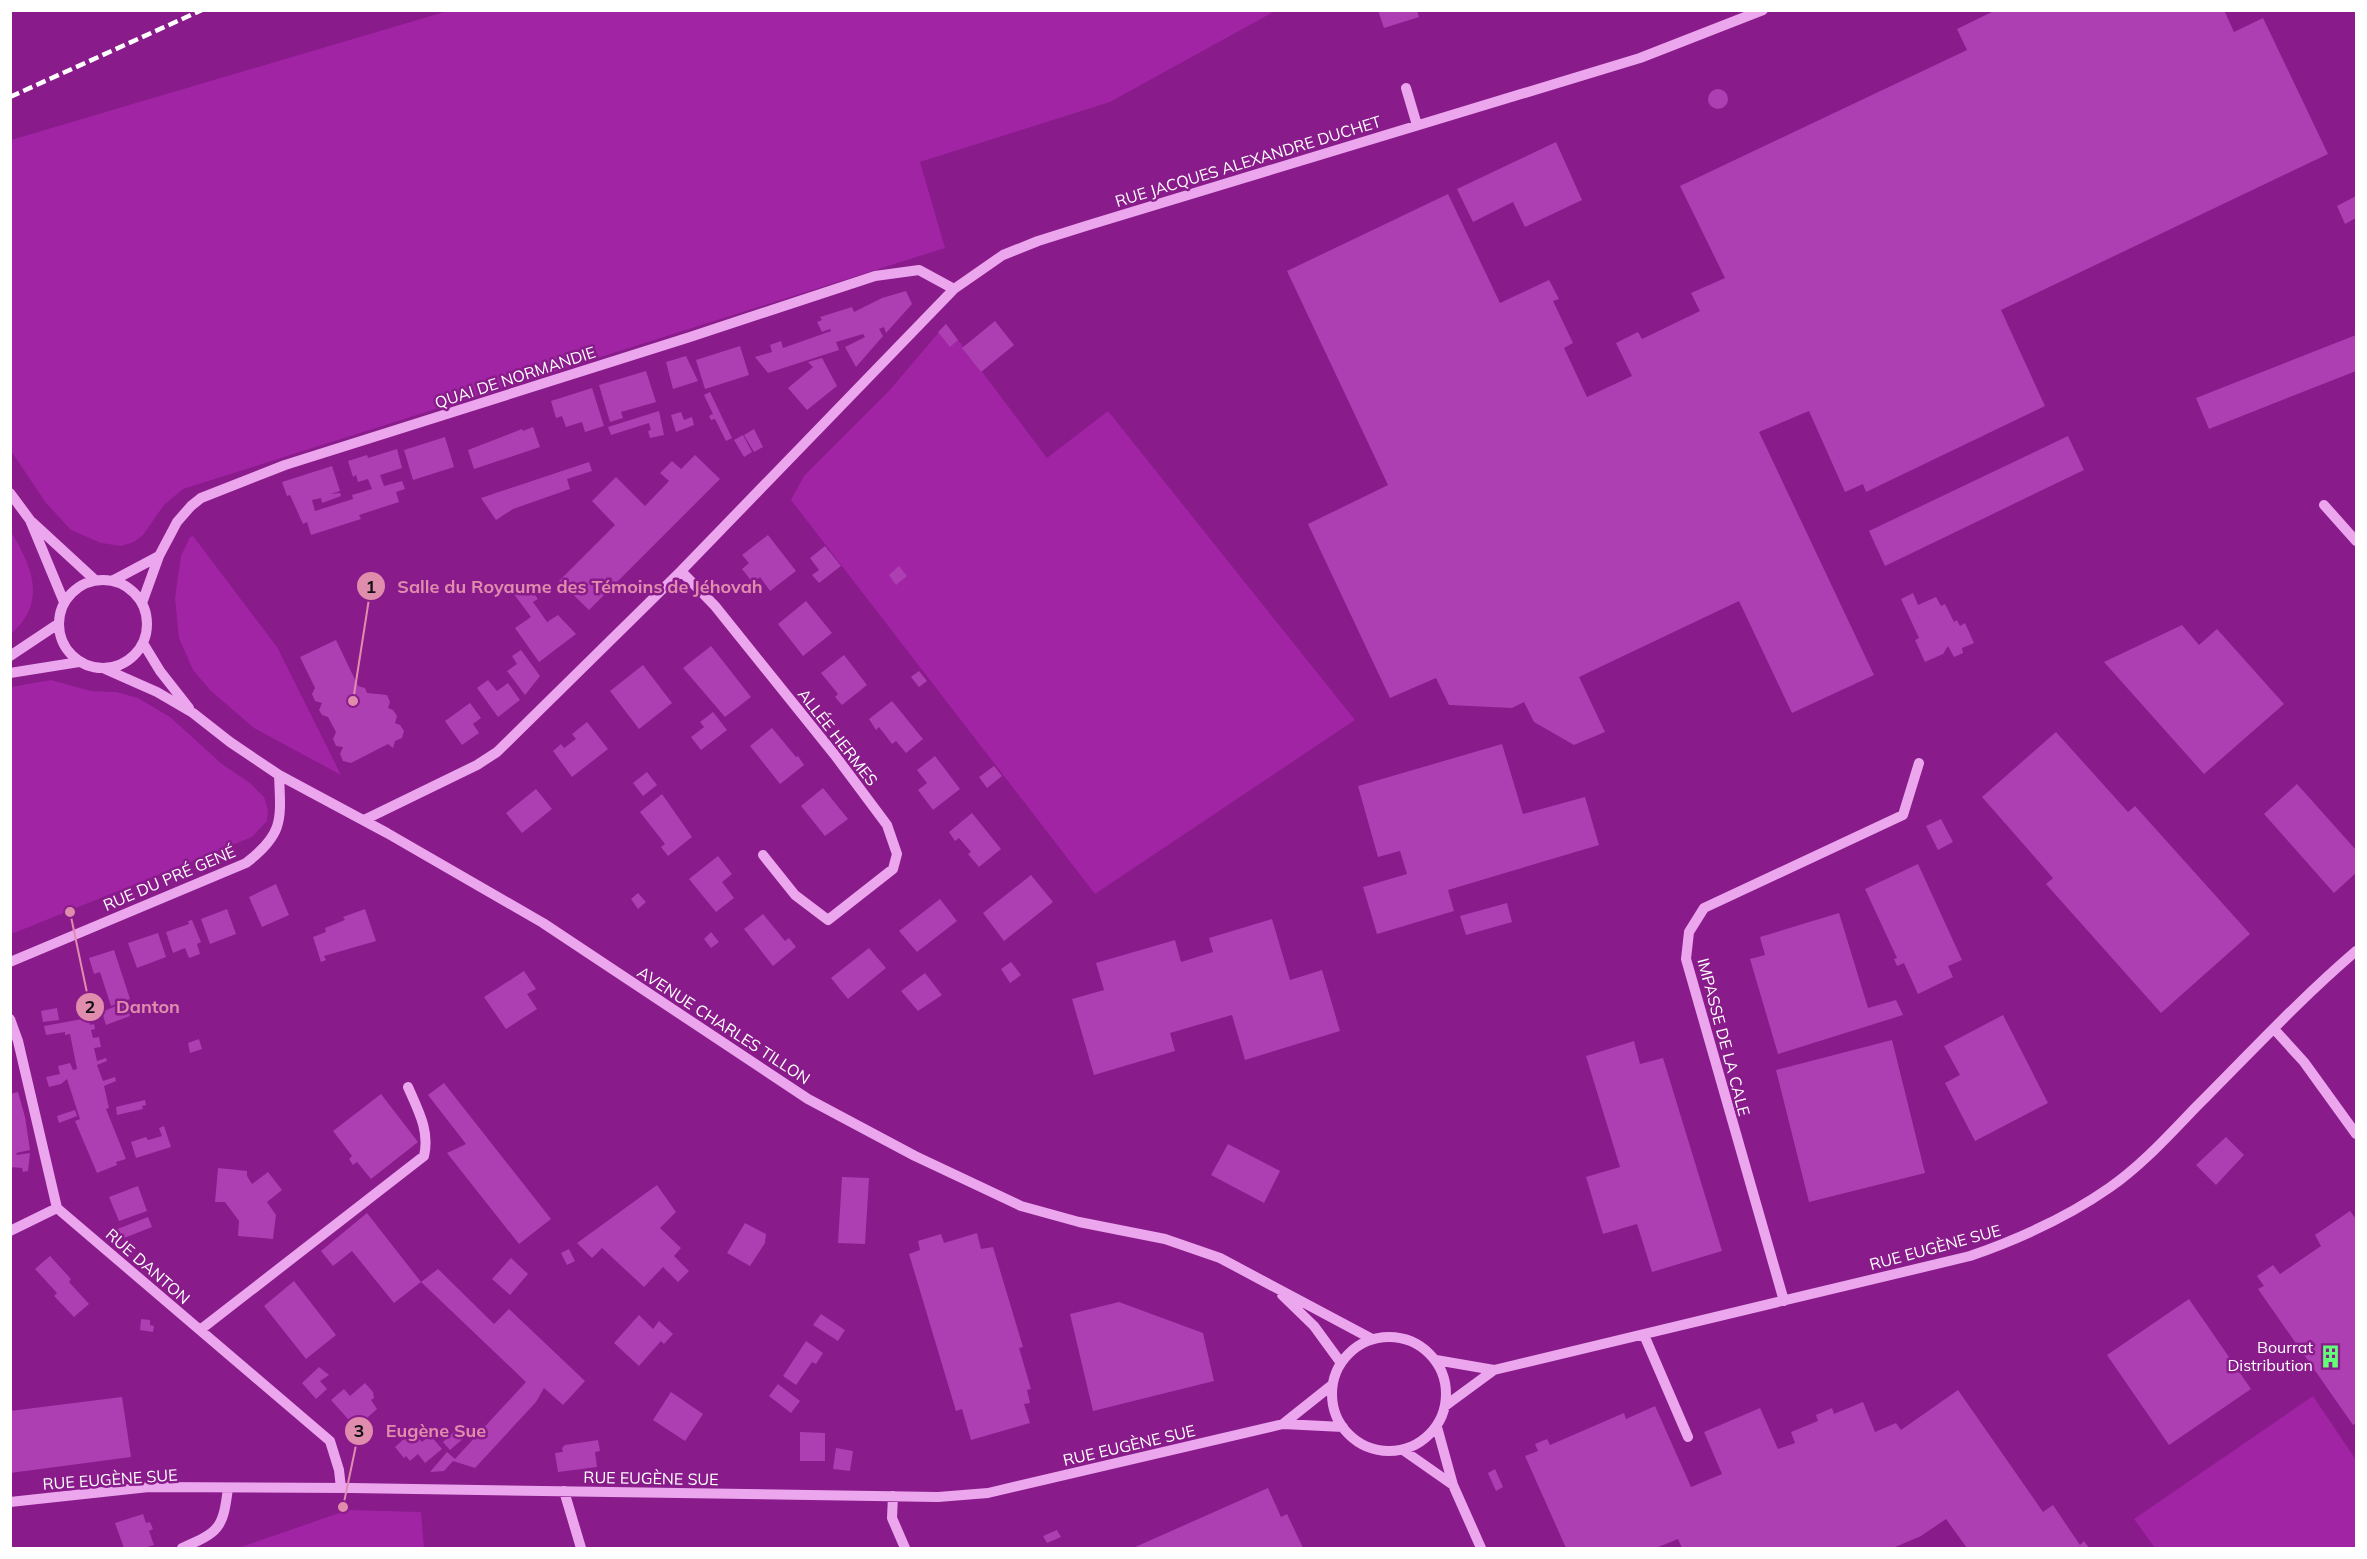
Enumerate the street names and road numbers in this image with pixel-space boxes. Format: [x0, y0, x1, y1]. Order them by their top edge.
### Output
street label: RUE JACQUES ALEXANDRE DUCHET [1113, 111, 1384, 211]
street label: QUAI DE NORMANDIE [432, 342, 598, 412]
street label: ALLÉE HERMES [794, 684, 882, 790]
street label: RUE DU PRÉ GENÉ [100, 841, 238, 915]
street label: IMPASSE DE LA CALE [1693, 956, 1755, 1118]
street label: AVENUE CHARLES TILLON [634, 962, 814, 1088]
street label: RUE EUGÈNE SUE [1867, 1220, 2003, 1274]
street label: RUE DANTON [102, 1224, 194, 1308]
street label: RUE EUGÈNE SUE [1061, 1420, 1197, 1470]
street label: RUE EUGÈNE SUE [42, 1464, 178, 1494]
street label: RUE EUGÈNE SUE [583, 1467, 719, 1489]

